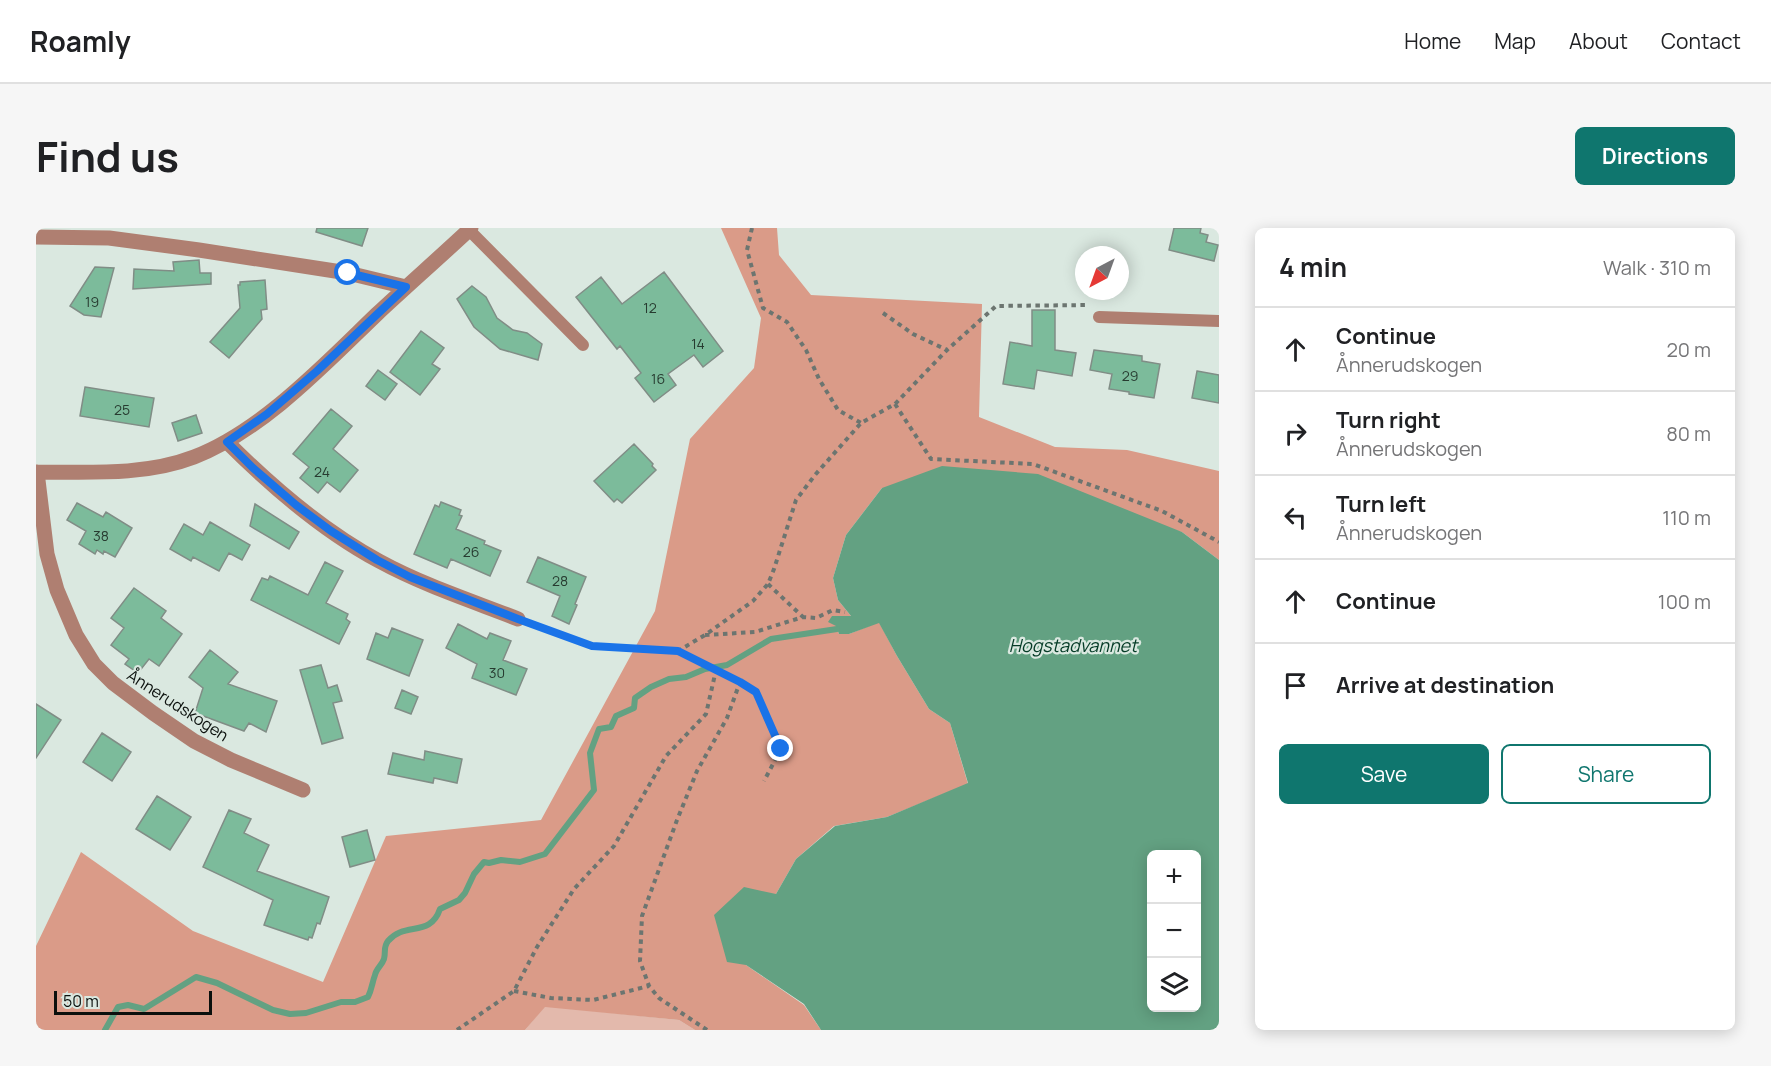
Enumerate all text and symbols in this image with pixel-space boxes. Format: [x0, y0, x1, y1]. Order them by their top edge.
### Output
text: Roamly [30, 22, 131, 60]
text: Home [1404, 27, 1461, 55]
text: Map [1494, 27, 1536, 55]
text: About [1569, 27, 1628, 55]
text: Contact [1661, 27, 1741, 55]
text: Find us [36, 127, 179, 185]
button: Directions [1575, 127, 1735, 185]
north arrow [1075, 246, 1129, 300]
text: 4 min [1279, 249, 1347, 285]
text: Walk · 310 m [1603, 254, 1711, 281]
route start [334, 259, 360, 285]
house number: 19 [85, 292, 99, 311]
house number: 12 [643, 298, 657, 317]
text: Continue [1336, 321, 1436, 351]
icon: ahead [1279, 333, 1312, 366]
house number: 14 [691, 334, 705, 353]
text: 20 m [1666, 336, 1711, 363]
text: Ånnerudskogen [1336, 351, 1482, 378]
house number: 29 [1122, 366, 1138, 385]
house number: 16 [651, 369, 665, 388]
house number: 25 [114, 400, 130, 419]
text: Turn right [1336, 405, 1441, 435]
icon: right [1279, 417, 1312, 450]
text: 80 m [1666, 420, 1711, 447]
text: Ånnerudskogen [1336, 435, 1482, 462]
house number: 24 [314, 462, 330, 481]
text: Turn left [1336, 489, 1426, 519]
icon: left [1279, 501, 1312, 534]
text: 110 m [1662, 504, 1711, 531]
text: Ånnerudskogen [1336, 519, 1482, 546]
house number: 38 [93, 526, 109, 545]
house number: 26 [463, 542, 479, 561]
house number: 28 [552, 571, 568, 590]
icon: ahead [1279, 585, 1312, 618]
text: Continue [1336, 586, 1436, 616]
text: 100 m [1658, 588, 1711, 615]
water label: Hogstadvannet [1009, 633, 1139, 657]
house number: 30 [489, 663, 505, 682]
street label: Ånnerudskogen [123, 664, 233, 746]
icon: arrive [1279, 669, 1312, 702]
text: Arrive at destination [1336, 670, 1554, 700]
route end [767, 735, 793, 761]
button: Save [1279, 744, 1489, 804]
button: Share [1501, 744, 1711, 804]
map controls [1147, 850, 1201, 1012]
button: + [1147, 850, 1201, 904]
button: − [1147, 904, 1201, 958]
button: layers [1147, 958, 1201, 1012]
scale bar [54, 988, 212, 1016]
text: 50 m [63, 990, 99, 1012]

